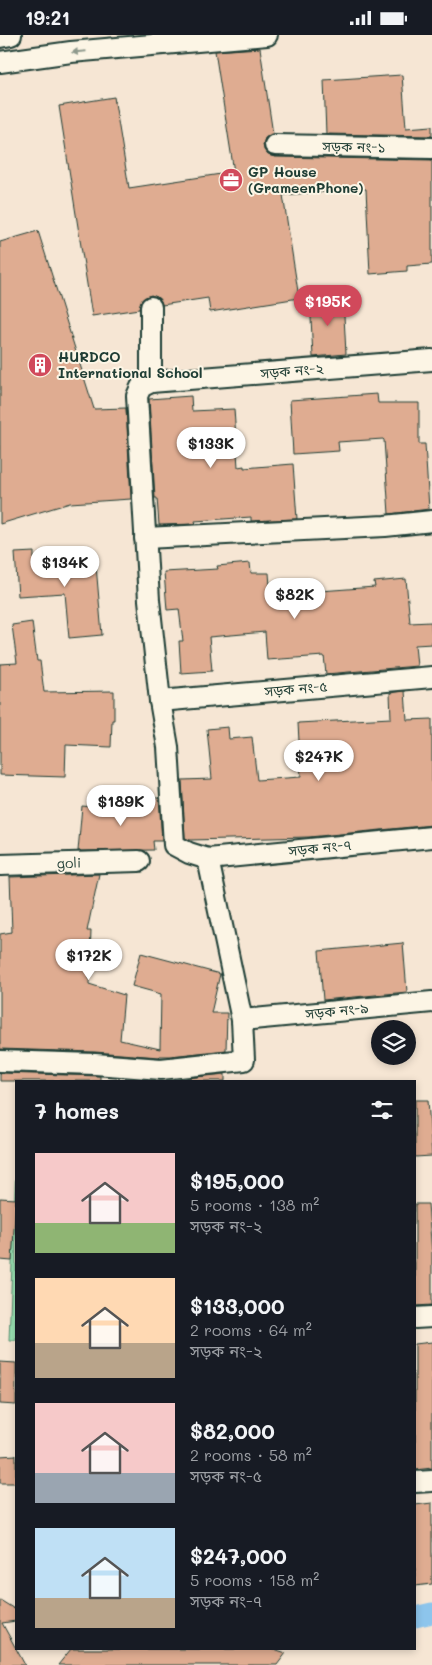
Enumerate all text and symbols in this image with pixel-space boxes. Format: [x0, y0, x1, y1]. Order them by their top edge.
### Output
text: 19:21 [25, 5, 70, 30]
one-way arrow [71, 48, 87, 56]
street label: সড়ক নং-১ [321, 136, 386, 157]
place label: GP House (GrameenPhone) [248, 162, 364, 197]
office icon: GP House (GrameenPhone) [218, 167, 244, 193]
pin: $195K [293, 285, 363, 327]
text: $195K [305, 290, 351, 311]
place label: HURDCO International School [58, 347, 203, 382]
building icon: HURDCO International School [27, 352, 53, 378]
street label: সড়ক নং-২ [259, 358, 325, 383]
pin: $133K [176, 427, 246, 469]
text: $133K [188, 432, 234, 453]
pin: $134K [30, 545, 100, 588]
text: $134K [41, 551, 89, 572]
pin: $82K [265, 577, 325, 620]
text: $82K [275, 583, 315, 604]
street label: সড়ক নং-৫ [263, 676, 328, 701]
pin: $247K [284, 739, 354, 782]
text: $247K [295, 745, 343, 766]
pin: $189K [86, 785, 156, 827]
text: $189K [97, 790, 145, 811]
street label: সড়ক নং-৭ [287, 835, 352, 860]
street label: goli [57, 853, 81, 872]
pin: $172K [54, 939, 124, 981]
text: $172K [66, 944, 112, 965]
street label: সড়ক নং-৯ [304, 998, 369, 1023]
map controls [371, 1020, 416, 1065]
button: layers [371, 1020, 416, 1065]
icon: filters [368, 1096, 396, 1124]
text: 7 homes [35, 1097, 119, 1124]
text: $195,000 [190, 1167, 284, 1194]
icon: home [75, 1173, 135, 1233]
text: 5 rooms · 138 m² [190, 1194, 319, 1215]
text: সড়ক নং-২ [190, 1215, 262, 1236]
text: $133,000 [190, 1292, 284, 1319]
icon: home [75, 1298, 135, 1358]
text: 2 rooms · 64 m² [190, 1319, 312, 1340]
text: সড়ক নং-২ [190, 1340, 262, 1361]
text: $82,000 [190, 1417, 275, 1444]
icon: home [75, 1423, 135, 1483]
text: 2 rooms · 58 m² [190, 1444, 312, 1465]
text: সড়ক নং-৫ [190, 1465, 262, 1486]
text: $247,000 [190, 1542, 287, 1569]
icon: home [75, 1548, 135, 1608]
text: 5 rooms · 158 m² [190, 1569, 319, 1590]
text: সড়ক নং-৭ [190, 1590, 262, 1611]

